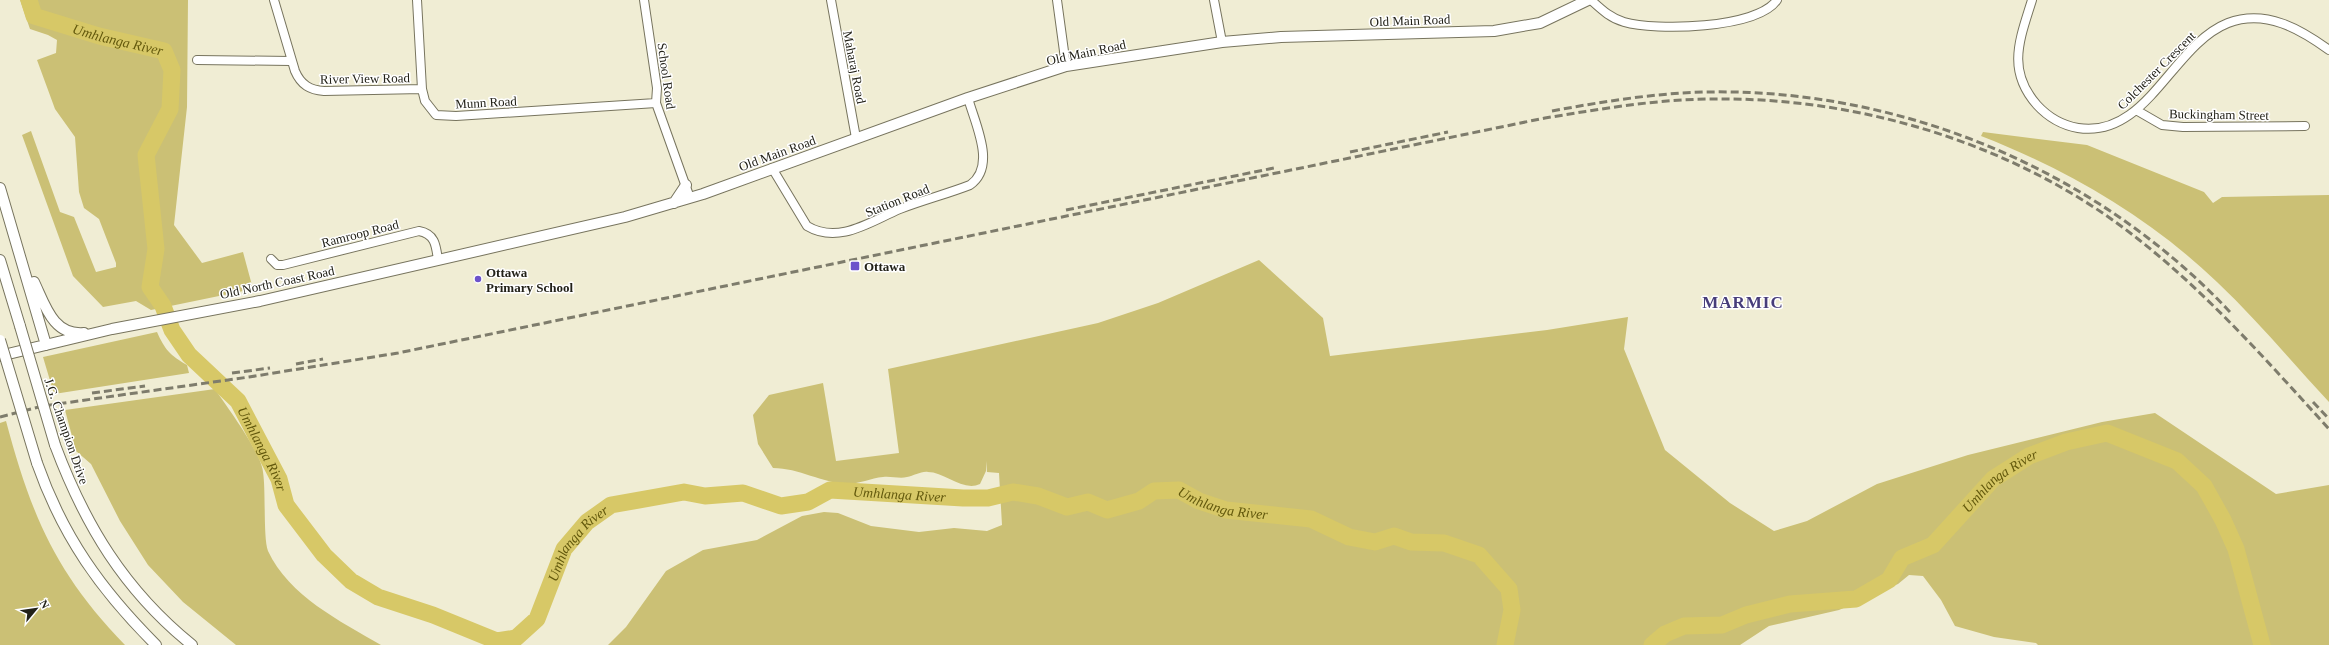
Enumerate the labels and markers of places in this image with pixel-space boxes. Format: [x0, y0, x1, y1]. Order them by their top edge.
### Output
place label: Ottawa [864, 259, 906, 274]
marker: Ottawa [849, 260, 861, 272]
place label: Ottawa Primary School [486, 265, 573, 295]
marker: Ottawa Primary School [473, 274, 483, 284]

